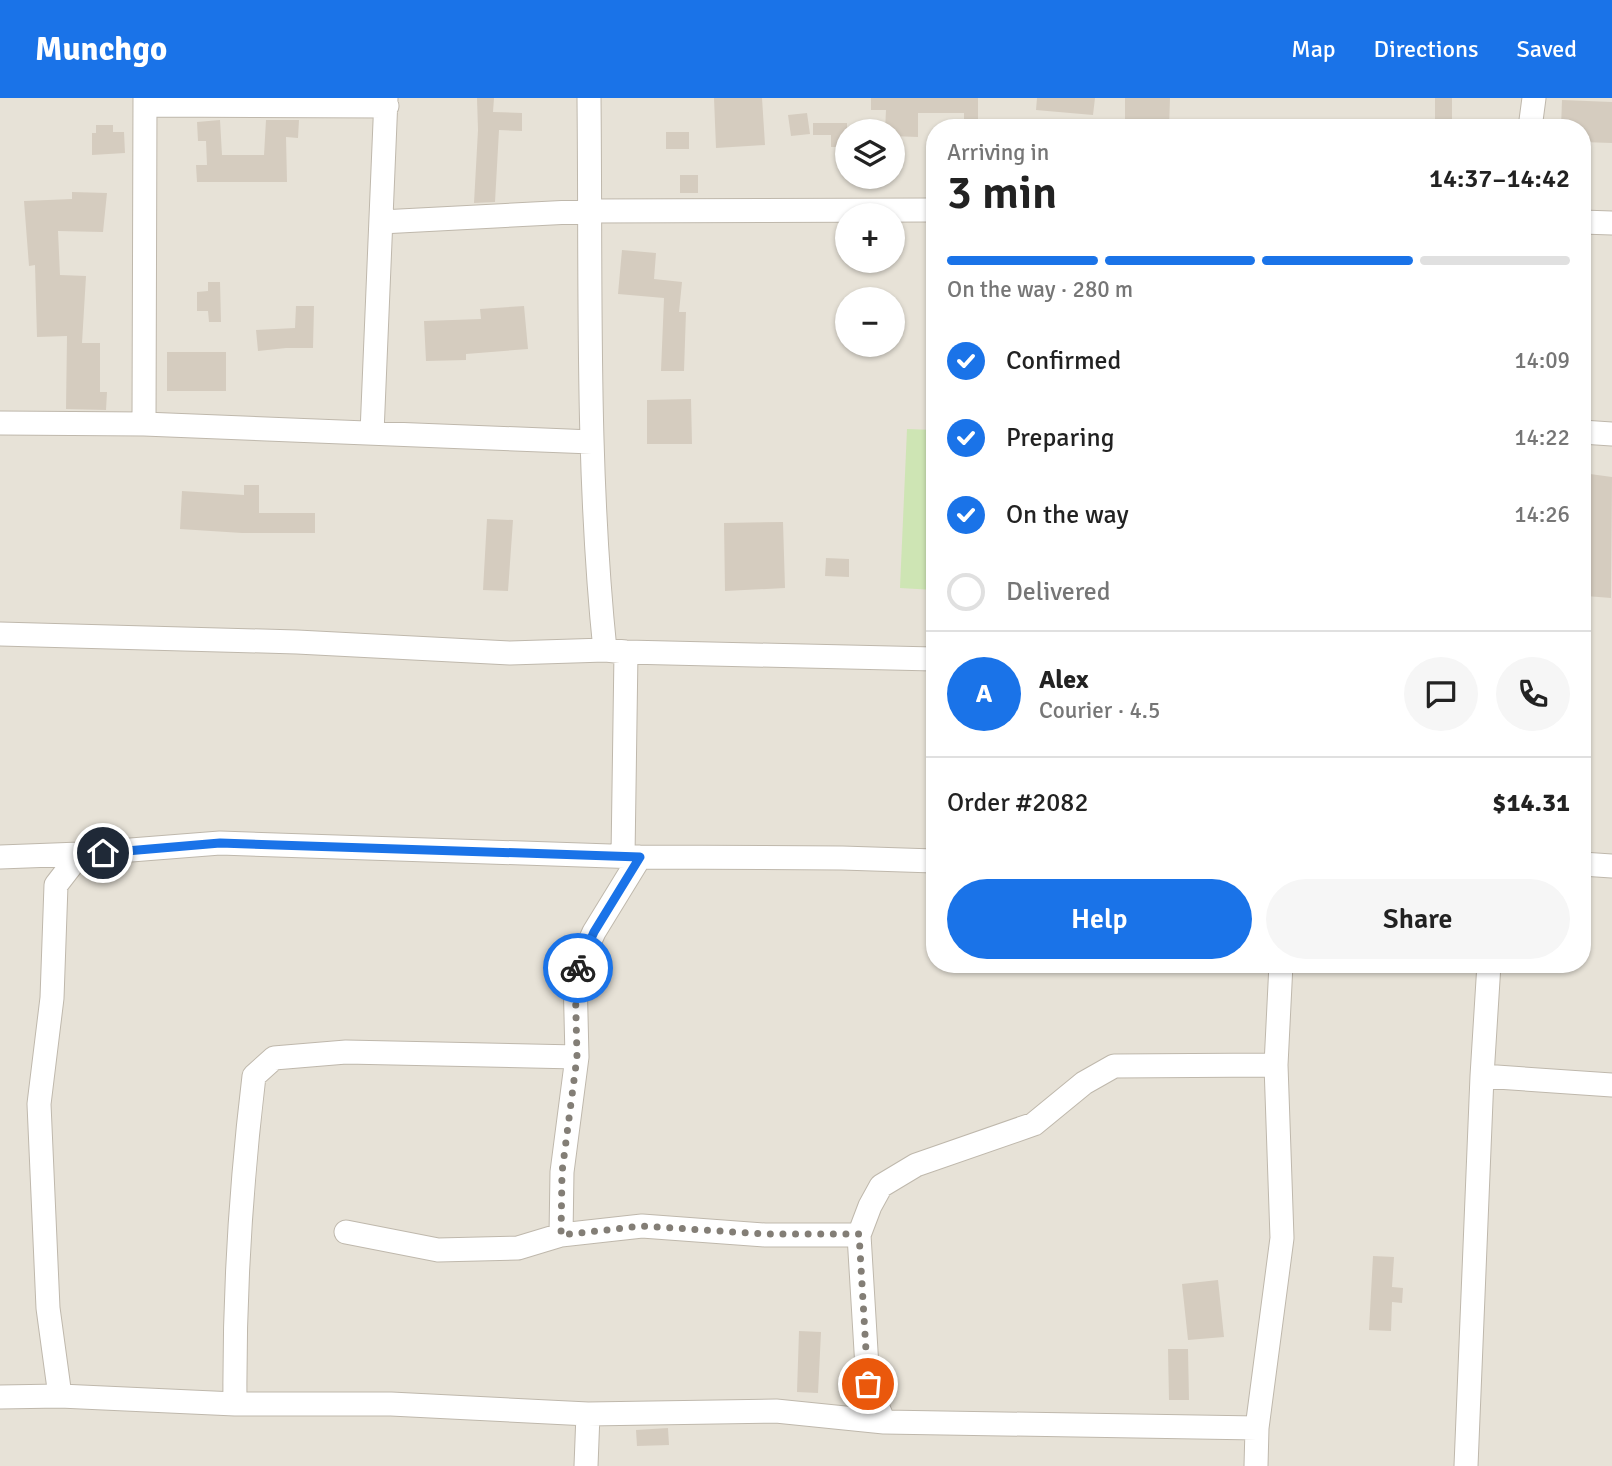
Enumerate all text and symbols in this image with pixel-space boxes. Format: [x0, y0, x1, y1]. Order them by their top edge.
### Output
text: Munchgo [35, 29, 167, 70]
text: Map [1291, 34, 1336, 64]
text: Directions [1374, 34, 1479, 64]
text: Saved [1517, 34, 1577, 64]
map controls [835, 119, 905, 357]
button: layers [835, 119, 905, 189]
text: Arriving in [947, 138, 1049, 167]
text: 14:37–14:42 [1429, 163, 1570, 195]
text: 3 min [947, 165, 1057, 221]
button: + [835, 203, 905, 273]
text: On the way · 280 m [947, 275, 1133, 304]
button: − [835, 287, 905, 357]
icon: check [947, 342, 985, 380]
text: Confirmed [1006, 345, 1121, 377]
text: 14:09 [1514, 346, 1570, 375]
icon: check [947, 419, 985, 457]
text: Preparing [1006, 422, 1114, 454]
text: 14:22 [1514, 423, 1570, 452]
icon: check [947, 496, 985, 534]
text: On the way [1006, 499, 1129, 531]
text: 14:26 [1514, 500, 1570, 529]
text: Delivered [1006, 576, 1111, 608]
button: chat [1404, 657, 1478, 731]
button: phone [1496, 657, 1570, 731]
text: Alex [1039, 664, 1089, 696]
text: A [976, 678, 992, 710]
text: Courier · 4.5 [1039, 696, 1160, 725]
text: Order #2082 [947, 787, 1088, 819]
text: $14.31 [1492, 787, 1570, 819]
pin [73, 823, 133, 883]
icon: home [84, 834, 122, 872]
button: Help [947, 879, 1252, 959]
button: Share [1266, 879, 1570, 959]
courier [543, 933, 613, 1003]
icon: bike [559, 949, 597, 987]
pin [838, 1354, 898, 1414]
icon: bag [849, 1365, 887, 1403]

